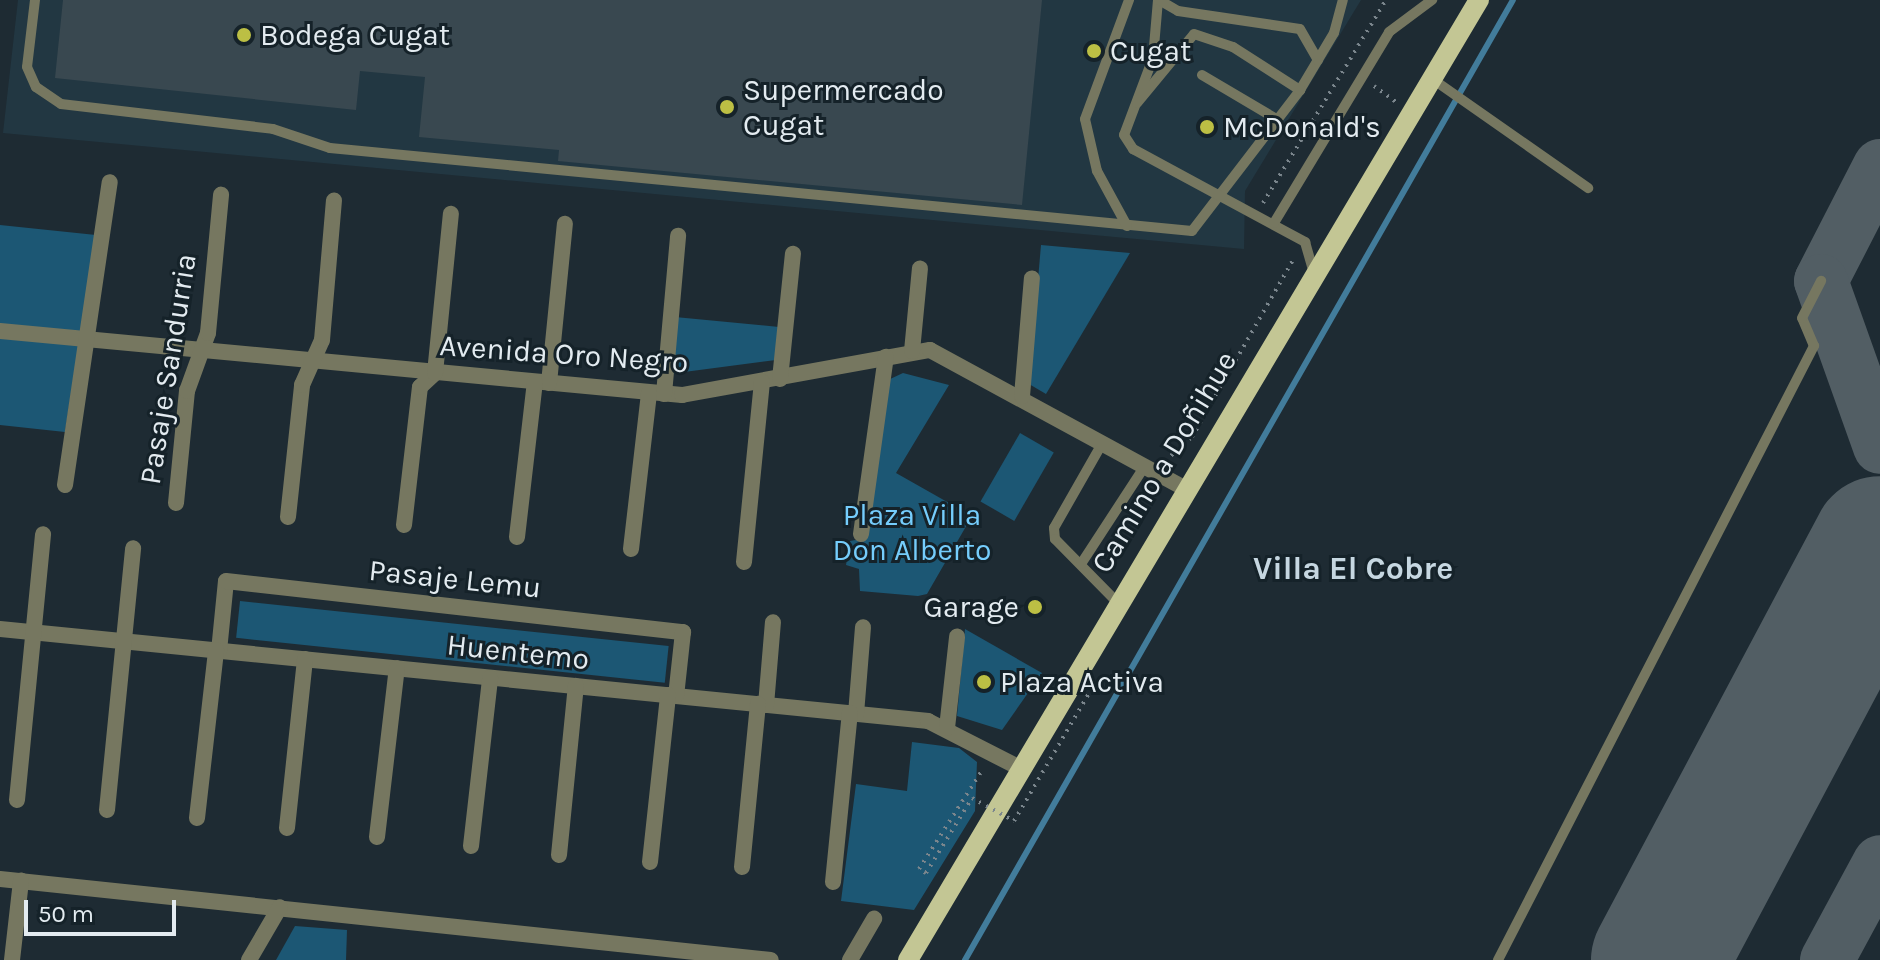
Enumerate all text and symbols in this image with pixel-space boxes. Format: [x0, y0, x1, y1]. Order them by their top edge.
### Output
place label: Bodega Cugat [260, 17, 450, 53]
marker: Bodega Cugat [235, 26, 253, 44]
place label: Cugat [1110, 33, 1191, 69]
marker: Cugat [1085, 42, 1103, 60]
place label: Supermercado Cugat [743, 72, 944, 142]
marker: Supermercado Cugat [718, 98, 736, 116]
place label: McDonald's [1223, 109, 1381, 145]
marker: McDonald's [1198, 118, 1216, 136]
street label: Pasaje Sandurria [132, 251, 204, 487]
street label: Avenida Oro Negro [438, 327, 690, 381]
street label: Camino a Doñihue [1084, 345, 1244, 579]
park label: Plaza Villa Don Alberto [833, 497, 991, 568]
district label: Villa El Cobre [1253, 550, 1453, 588]
street label: Pasaje Lemu [367, 552, 543, 606]
place label: Garage [923, 589, 1019, 625]
marker: Garage [1026, 598, 1044, 616]
street label: Huentemo [445, 627, 591, 677]
place label: Plaza Activa [1000, 664, 1164, 700]
marker: Plaza Activa [975, 673, 993, 691]
scale bar [28, 884, 180, 934]
text: 50 m [38, 900, 94, 928]

